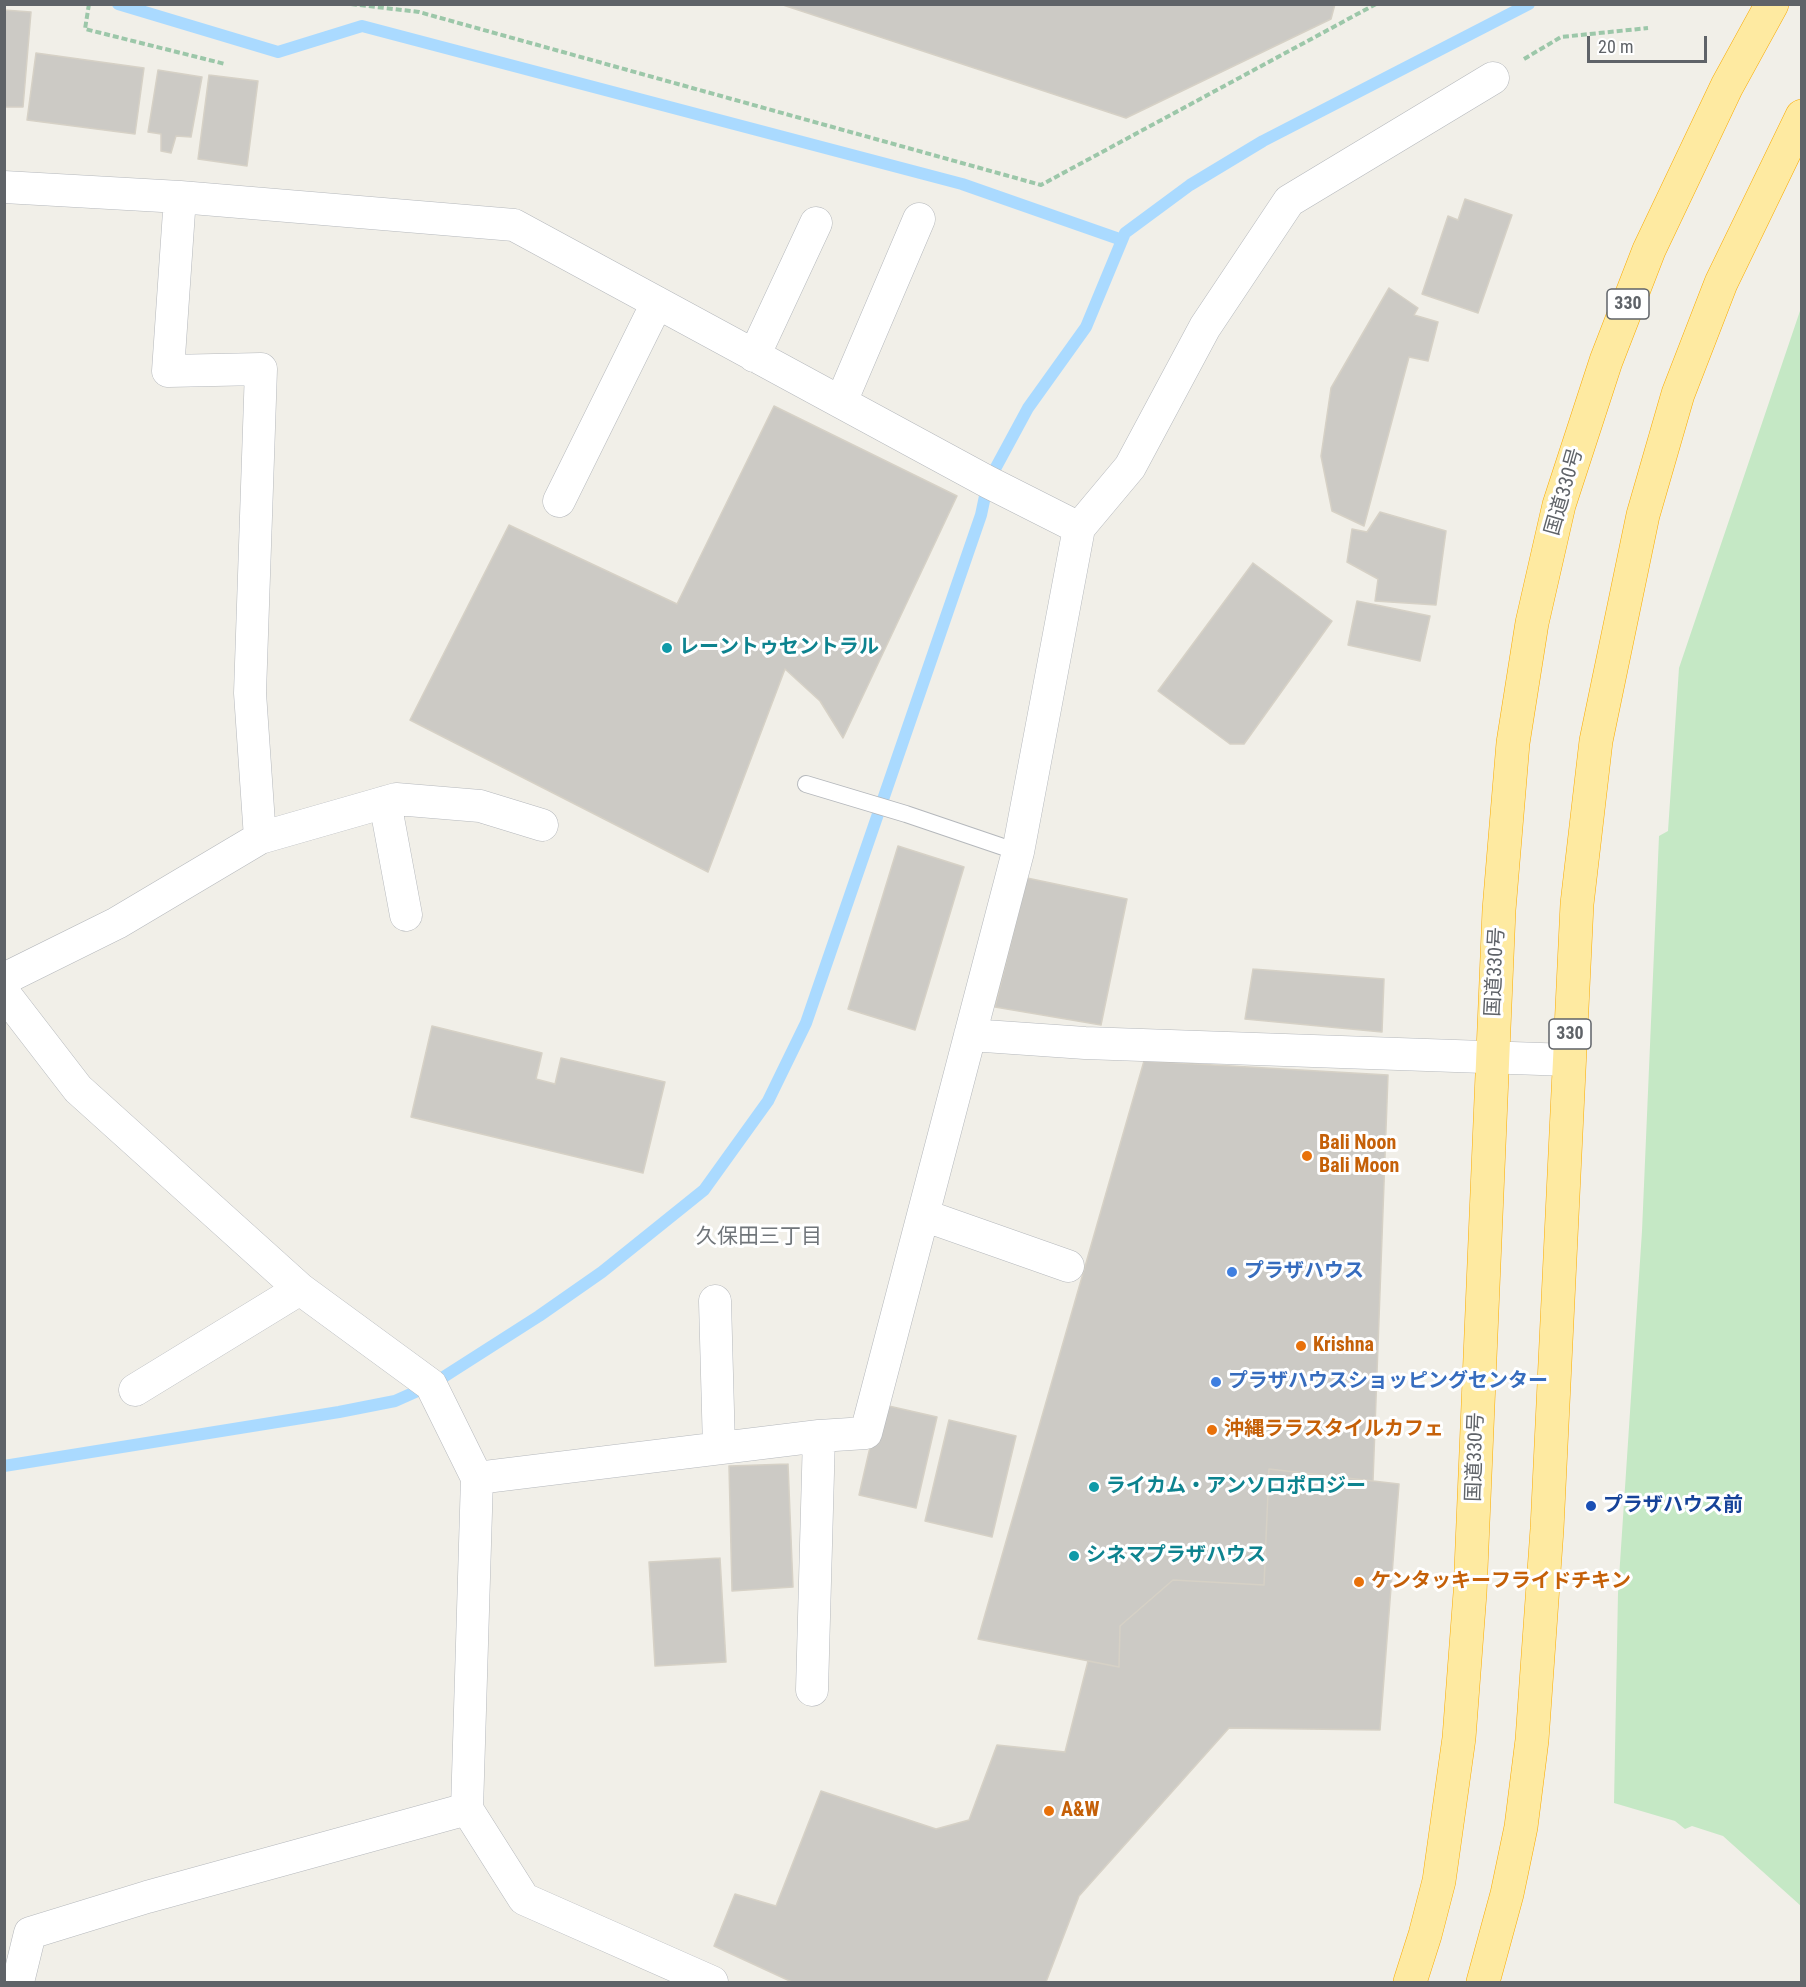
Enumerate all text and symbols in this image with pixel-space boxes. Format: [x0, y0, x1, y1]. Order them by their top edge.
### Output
scale bar [1590, 24, 1710, 62]
text: 20 m [1598, 36, 1633, 57]
road number: 330 [1607, 289, 1649, 319]
street label: 国道330号 [1541, 446, 1589, 538]
place label: レーントゥセントラル [679, 636, 879, 660]
marker: レーントゥセントラル [660, 641, 674, 655]
street label: 国道330号 [1482, 927, 1510, 1017]
road number: 330 [1549, 1019, 1591, 1049]
place label: Bali Noon Bali Moon [1319, 1132, 1399, 1179]
marker: Bali Noon Bali Moon [1300, 1149, 1314, 1163]
district label: 久保田三丁目 [696, 1225, 822, 1251]
place label: プラザハウス [1244, 1260, 1364, 1284]
marker: プラザハウス [1225, 1265, 1239, 1279]
place label: Krishna [1313, 1334, 1374, 1358]
marker: Krishna [1294, 1339, 1308, 1353]
place label: プラザハウスショッピングセンター [1228, 1370, 1548, 1394]
marker: プラザハウスショッピングセンター [1209, 1375, 1223, 1389]
street label: 国道330号 [1462, 1412, 1490, 1502]
place label: 沖縄ララスタイルカフェ [1224, 1418, 1444, 1442]
marker: 沖縄ララスタイルカフェ [1205, 1423, 1219, 1437]
place label: ライカム・アンソロポロジー [1106, 1475, 1366, 1499]
marker: ライカム・アンソロポロジー [1087, 1480, 1101, 1494]
place label: プラザハウス前 [1603, 1494, 1743, 1518]
marker: プラザハウス前 [1584, 1499, 1598, 1513]
place label: シネマプラザハウス [1086, 1544, 1266, 1568]
marker: シネマプラザハウス [1067, 1549, 1081, 1563]
place label: ケンタッキーフライドチキン [1371, 1570, 1631, 1594]
marker: ケンタッキーフライドチキン [1352, 1575, 1366, 1589]
place label: A&W [1061, 1799, 1100, 1823]
marker: A&W [1042, 1804, 1056, 1818]

